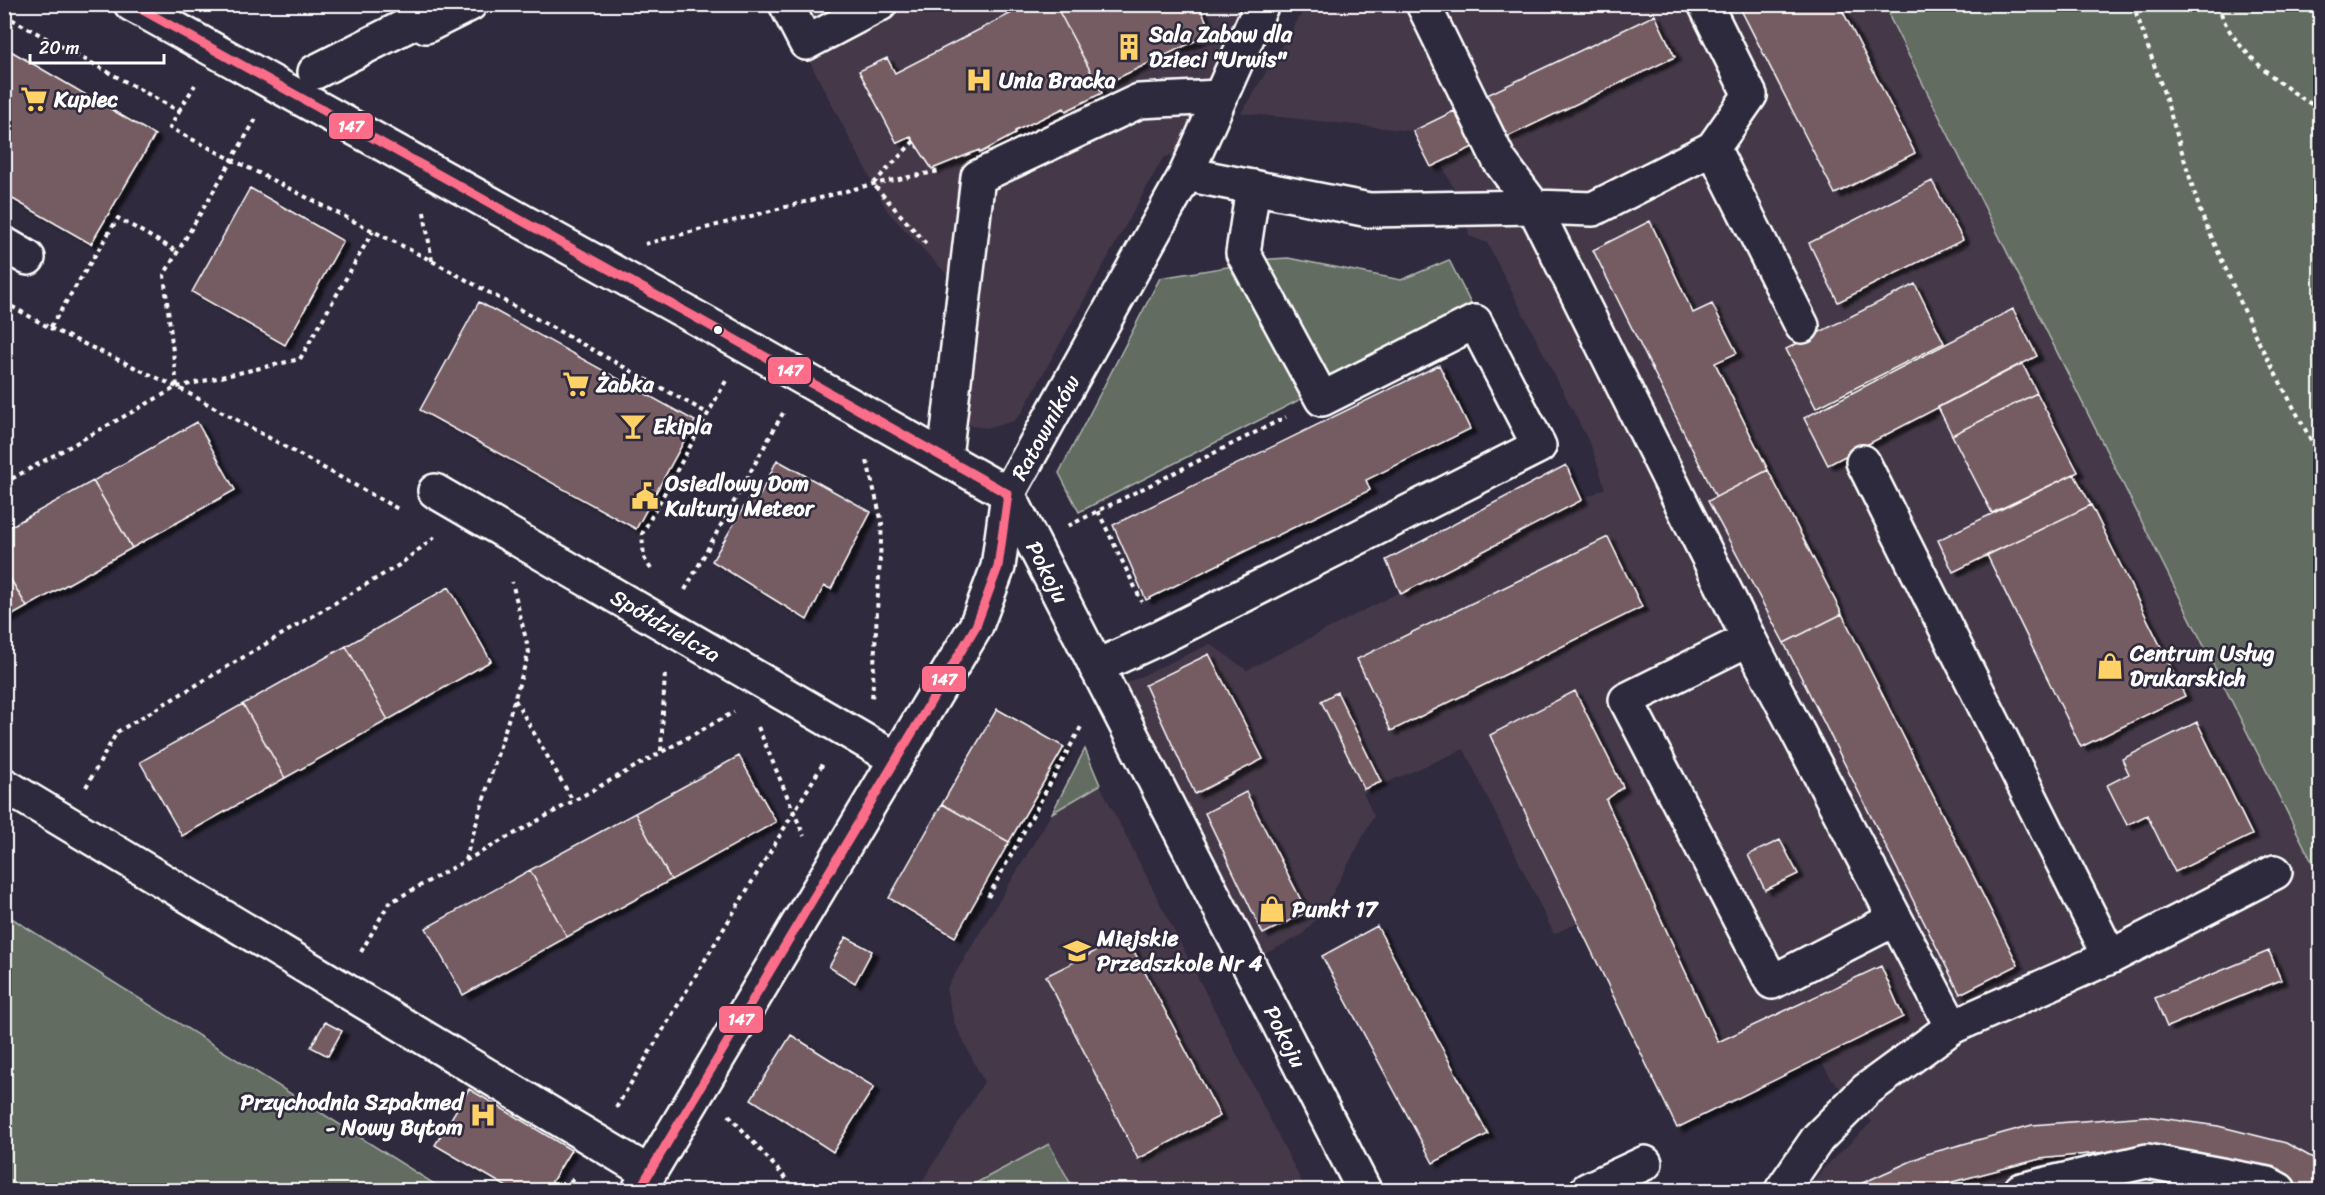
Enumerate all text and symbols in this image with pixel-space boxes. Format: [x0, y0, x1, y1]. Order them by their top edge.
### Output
place label: Sala Zabaw dla Dzieci "Urwis" [1148, 15, 1293, 79]
scale bar [30, 27, 164, 65]
text: 20 m [39, 32, 79, 64]
building icon: Sala Zabaw dla Dzieci "Urwis" [1114, 32, 1144, 62]
place label: Unia Bracka [999, 61, 1116, 100]
hospital icon: Unia Bracka [964, 65, 994, 95]
place label: Kupiec [53, 80, 118, 119]
supermarket icon: Kupiec [19, 84, 49, 114]
line badge: 147 [328, 112, 374, 140]
text: 147 [338, 112, 366, 141]
unlabelled marker [712, 324, 724, 336]
line badge: 147 [767, 356, 812, 385]
text: 147 [777, 356, 805, 385]
place label: Żabka [595, 365, 655, 404]
street label: Ratowników [1000, 367, 1090, 488]
supermarket icon: Żabka [561, 369, 591, 399]
place label: Ekipla [653, 407, 713, 446]
bar icon: Ekipla [618, 411, 648, 441]
place label: Osiedlowy Dom Kultury Meteor [664, 464, 816, 528]
public building icon: Osiedlowy Dom Kultury Meteor [630, 481, 660, 511]
street label: Pokoju [1015, 533, 1080, 610]
street label: Spółdzielcza [603, 578, 728, 673]
place label: Centrum Usług Drukarskich [2129, 634, 2275, 698]
shop icon: Centrum Usług Drukarskich [2095, 651, 2125, 681]
line badge: 147 [921, 665, 967, 693]
text: 147 [931, 665, 959, 694]
place label: Punkt 17 [1292, 890, 1380, 929]
shop icon: Punkt 17 [1257, 894, 1287, 924]
place label: Miejskie Przedszkole Nr 4 [1096, 919, 1263, 983]
school or university icon: Miejskie Przedszkole Nr 4 [1062, 936, 1092, 966]
street label: Pokoju [1253, 998, 1318, 1075]
line badge: 147 [718, 1005, 764, 1034]
text: 147 [728, 1005, 756, 1034]
place label: Przychodnia Szpakmed - Nowy Bytom [241, 1083, 465, 1147]
hospital icon: Przychodnia Szpakmed - Nowy Bytom [468, 1100, 498, 1130]

